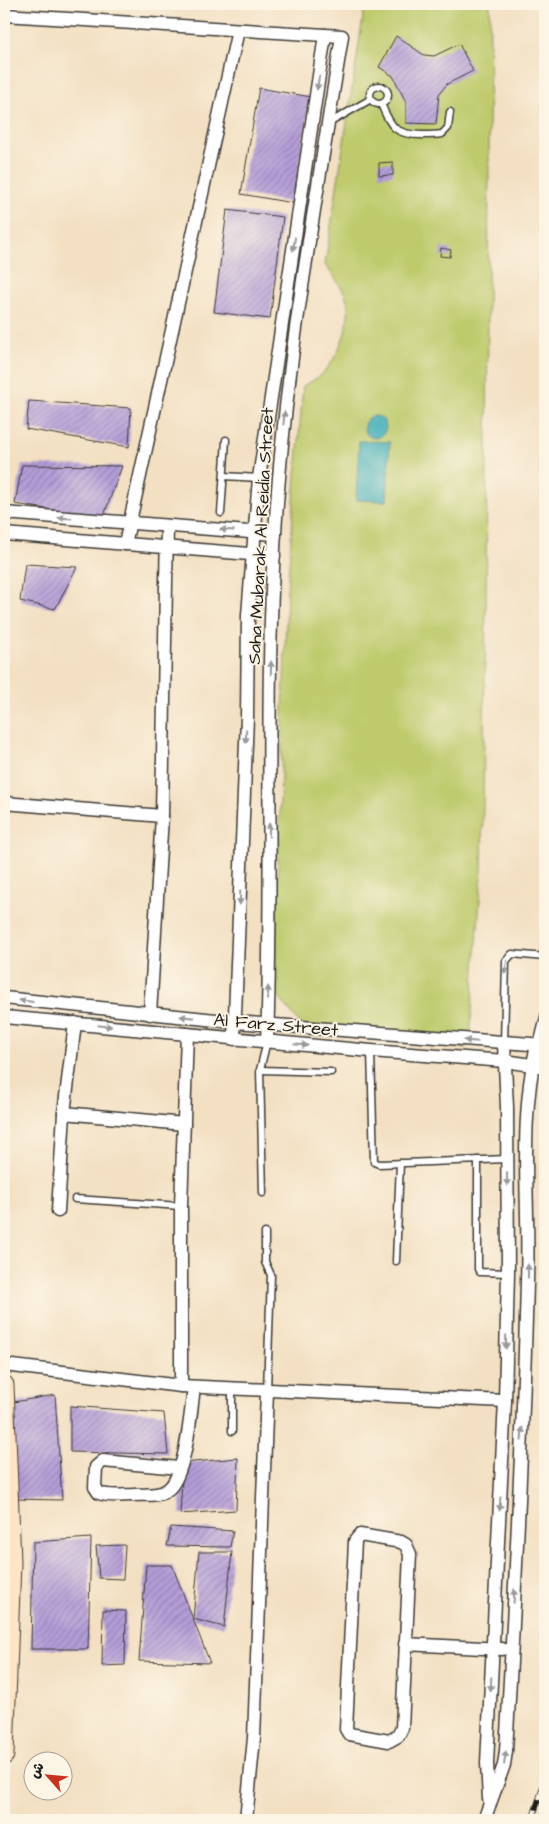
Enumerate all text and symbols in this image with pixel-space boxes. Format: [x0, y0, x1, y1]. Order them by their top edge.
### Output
one-way arrow [314, 76, 322, 92]
one-way arrow [290, 236, 298, 252]
street label: Saha Mubarak Al Reidia Street [242, 406, 280, 665]
one-way arrow [280, 410, 288, 426]
one-way arrow [56, 513, 72, 521]
one-way arrow [218, 526, 234, 534]
one-way arrow [267, 660, 275, 676]
one-way arrow [242, 728, 250, 744]
one-way arrow [265, 822, 273, 838]
one-way arrow [236, 891, 244, 907]
one-way arrow [501, 959, 509, 975]
one-way arrow [264, 984, 272, 1000]
one-way arrow [17, 996, 33, 1004]
street label: Al Farz Street [213, 1007, 340, 1043]
one-way arrow [179, 1013, 195, 1021]
one-way arrow [97, 1022, 113, 1030]
one-way arrow [463, 1037, 479, 1045]
one-way arrow [293, 1041, 309, 1049]
one-way arrow [503, 1172, 511, 1188]
one-way arrow [524, 1263, 532, 1279]
one-way arrow [502, 1334, 510, 1350]
one-way arrow [519, 1426, 527, 1442]
one-way arrow [496, 1496, 504, 1512]
one-way arrow [511, 1588, 519, 1604]
one-way arrow [487, 1676, 495, 1692]
one-way arrow [501, 1750, 509, 1766]
north arrow [22, 1752, 72, 1802]
text: ش [25, 1759, 50, 1782]

